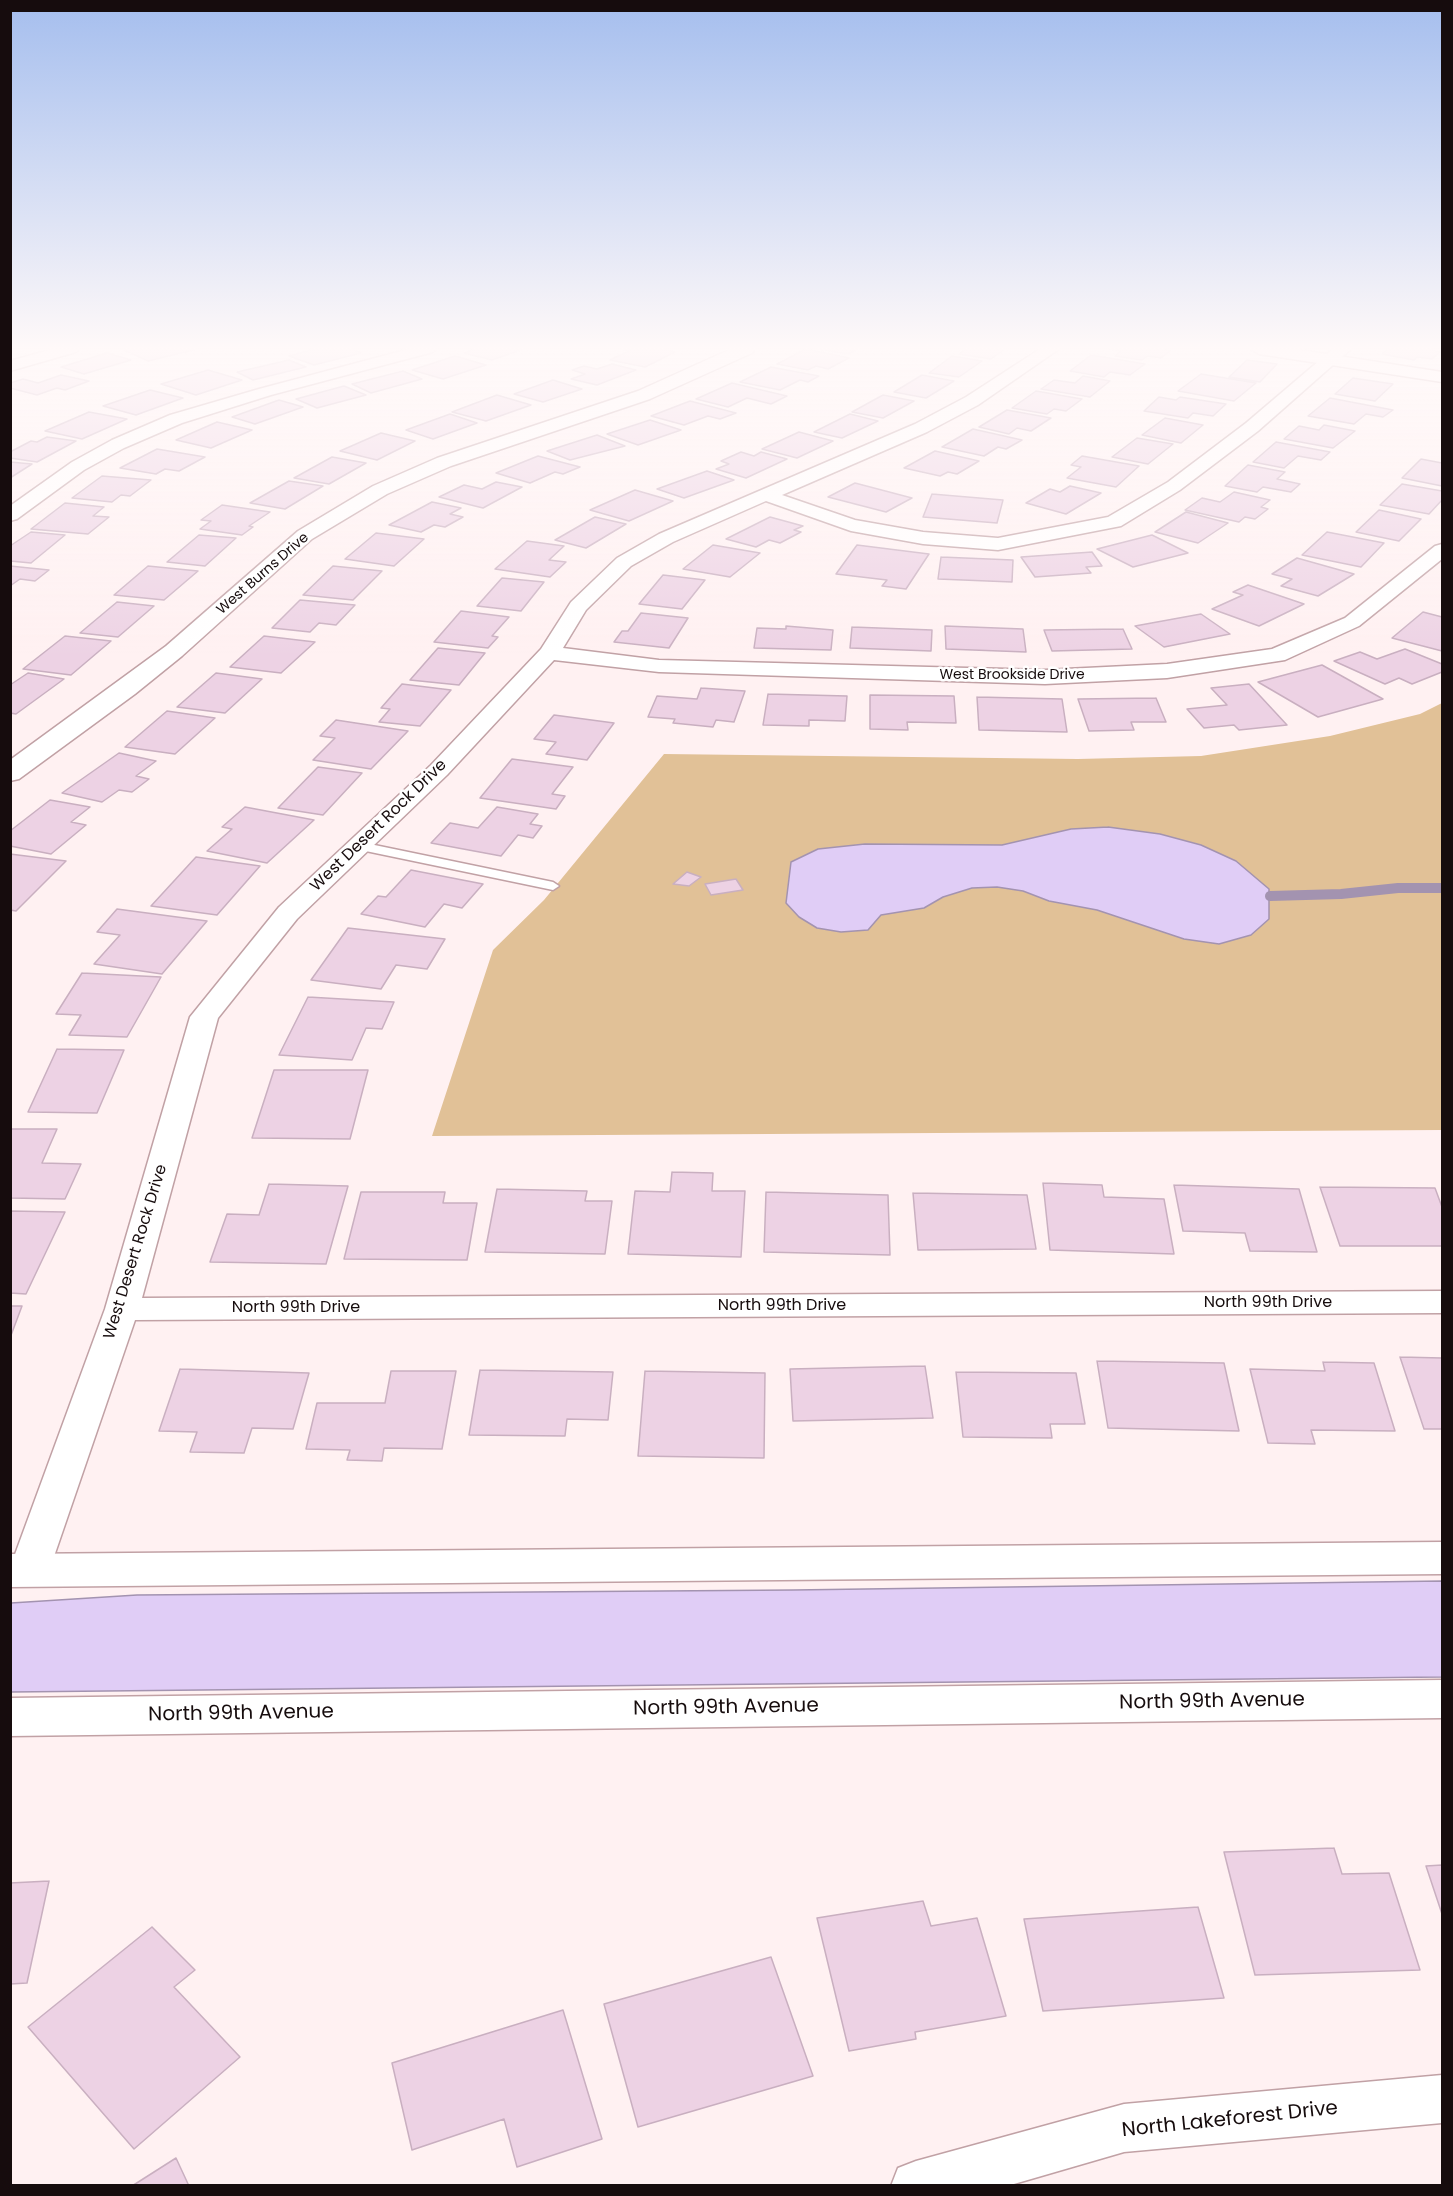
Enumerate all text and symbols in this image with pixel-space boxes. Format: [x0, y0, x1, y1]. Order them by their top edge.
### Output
street label: West Burns Drive [214, 529, 312, 619]
street label: West Brookside Drive [939, 667, 1085, 683]
street label: West Desert Rock Drive [307, 756, 451, 896]
street label: West Desert Rock Drive [100, 1162, 172, 1342]
street label: North 99th Drive [1204, 1293, 1332, 1313]
street label: North 99th Drive [718, 1296, 846, 1316]
street label: North 99th Drive [232, 1298, 360, 1318]
street label: North 99th Avenue [1119, 1688, 1305, 1716]
street label: North 99th Avenue [633, 1694, 819, 1722]
street label: North 99th Avenue [148, 1700, 334, 1728]
street label: North Lakeforest Drive [1121, 2097, 1339, 2143]

